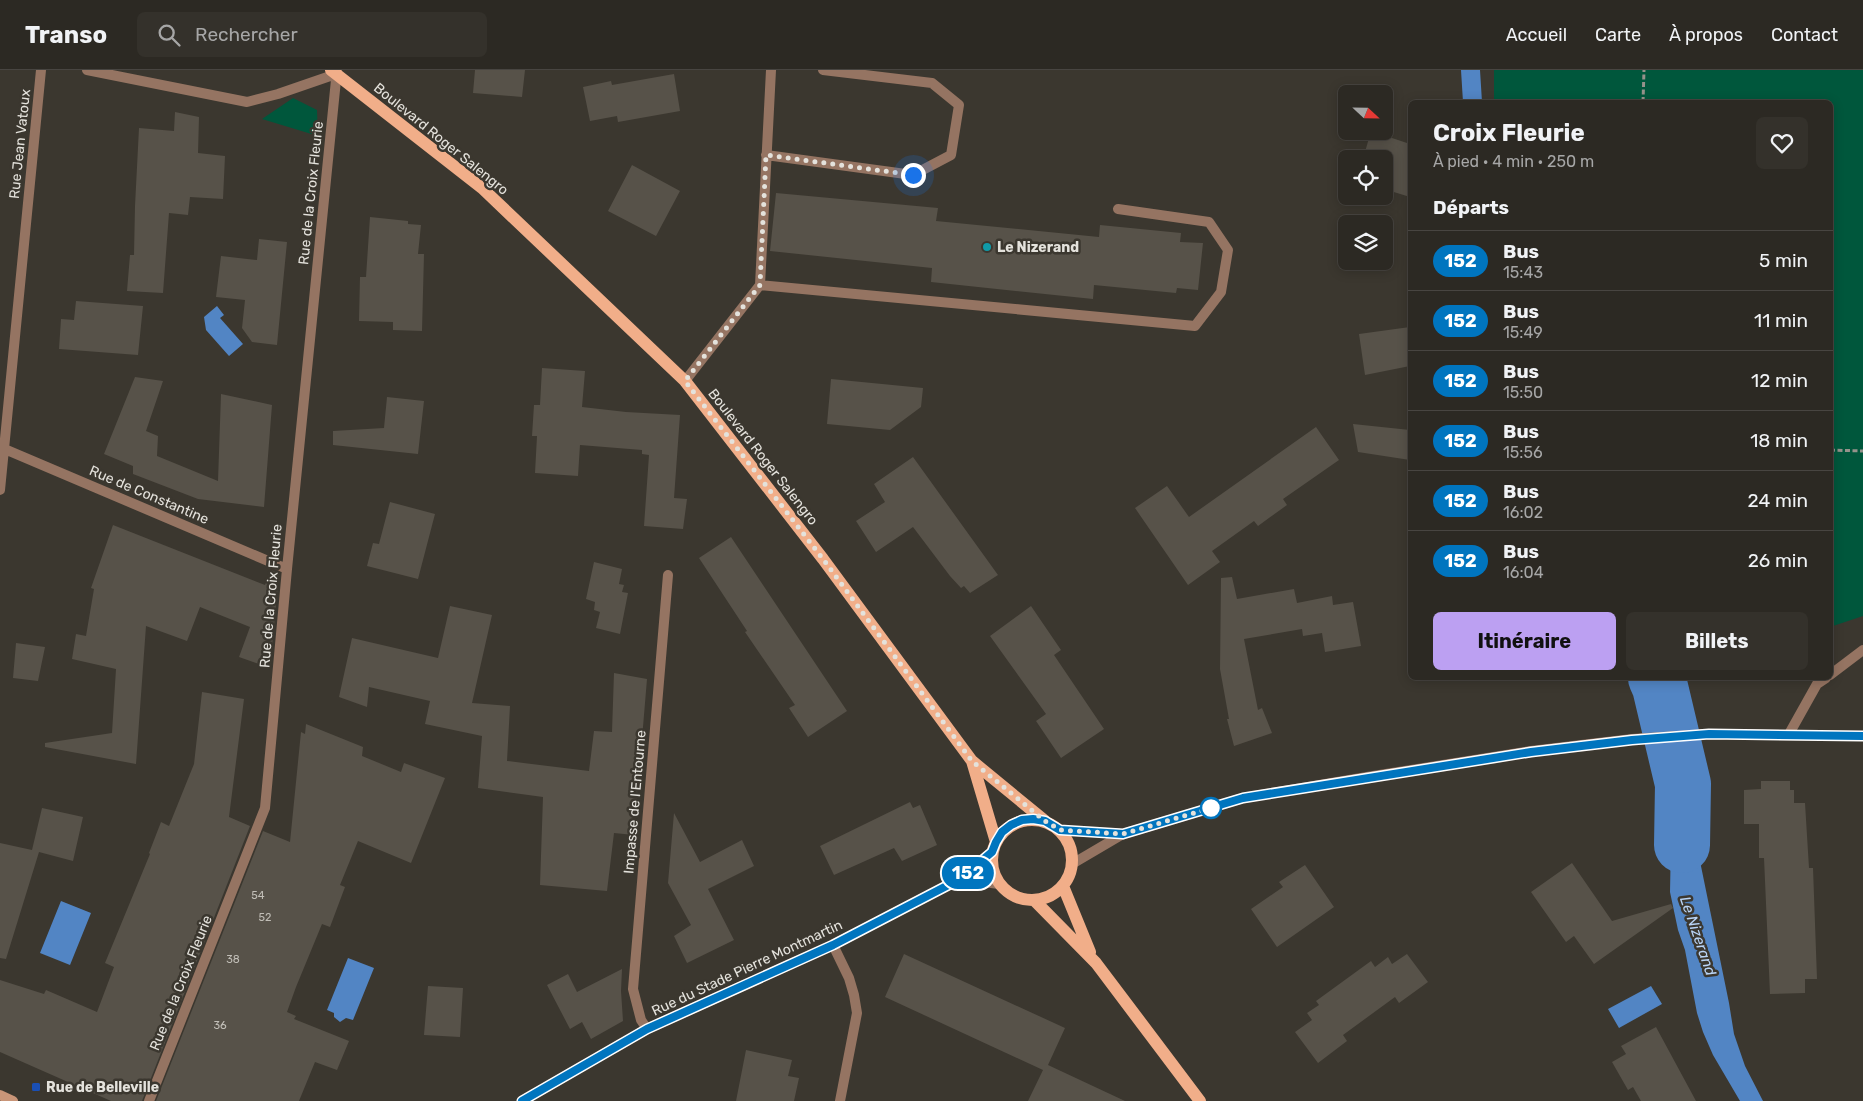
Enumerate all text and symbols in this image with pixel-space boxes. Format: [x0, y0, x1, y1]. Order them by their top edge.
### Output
search box [137, 12, 487, 57]
text: Transo [25, 21, 107, 49]
icon: search [155, 21, 183, 49]
text: Rechercher [195, 23, 298, 46]
text: Accueil [1506, 24, 1567, 46]
text: Carte [1595, 24, 1641, 46]
text: À propos [1669, 24, 1743, 46]
text: Contact [1771, 24, 1838, 46]
street label: Boulevard Roger Salengro [370, 79, 512, 199]
north arrow [1338, 85, 1392, 140]
map controls [1338, 85, 1393, 270]
street label: Rue Jean Vatoux [6, 88, 34, 200]
button: heart [1756, 117, 1808, 169]
text: Croix Fleurie [1433, 119, 1585, 147]
street label: Rue de la Croix Fleurie [295, 120, 327, 266]
button: locate [1338, 150, 1393, 205]
text: À pied · 4 min · 250 m [1433, 152, 1594, 171]
your location [901, 163, 926, 188]
text: Départs [1433, 196, 1509, 219]
button: layers [1338, 215, 1393, 270]
place label: Le Nizerand [997, 239, 1079, 256]
text: Bus [1503, 240, 1539, 263]
marker: Le Nizerand [981, 241, 993, 253]
text: 5 min [1759, 249, 1808, 272]
text: 152 [1444, 250, 1477, 272]
text: 15:43 [1503, 263, 1543, 282]
text: Bus [1503, 300, 1539, 323]
text: 11 min [1754, 309, 1808, 332]
text: 152 [1444, 310, 1477, 332]
text: 15:49 [1503, 323, 1543, 342]
text: Bus [1503, 360, 1539, 383]
text: 12 min [1751, 369, 1808, 392]
text: 152 [1444, 370, 1477, 392]
text: 15:50 [1503, 383, 1543, 402]
street label: Boulevard Roger Salengro [704, 385, 822, 529]
text: Bus [1503, 420, 1539, 443]
text: 18 min [1750, 429, 1808, 452]
text: 152 [1444, 430, 1477, 452]
text: 15:56 [1503, 443, 1543, 462]
street label: Rue de Constantine [87, 462, 211, 528]
text: Bus [1503, 480, 1539, 503]
text: 24 min [1748, 489, 1808, 512]
text: 152 [1444, 490, 1477, 512]
text: 16:02 [1503, 503, 1543, 522]
street label: Rue de la Croix Fleurie [256, 523, 286, 669]
text: Bus [1503, 540, 1539, 563]
text: 26 min [1748, 549, 1808, 572]
text: 152 [1444, 550, 1477, 572]
text: 16:04 [1503, 563, 1544, 582]
button: Itinéraire [1433, 612, 1616, 670]
button: Billets [1626, 612, 1808, 670]
street label: Impasse de l'Entourne [620, 729, 650, 875]
unlabelled marker [1200, 797, 1222, 819]
line badge: 152 [939, 857, 997, 889]
text: 152 [952, 862, 984, 884]
house number: 54 [251, 889, 265, 902]
water label: Le Nizerand [1676, 894, 1720, 979]
house number: 52 [259, 911, 272, 924]
street label: Rue de la Croix Fleurie [146, 913, 216, 1053]
street label: Rue du Stade Pierre Montmartin [649, 916, 845, 1020]
house number: 38 [226, 953, 240, 966]
house number: 36 [213, 1019, 227, 1032]
place label: Rue de Belleville [46, 1079, 159, 1096]
marker: Rue de Belleville [30, 1081, 42, 1093]

